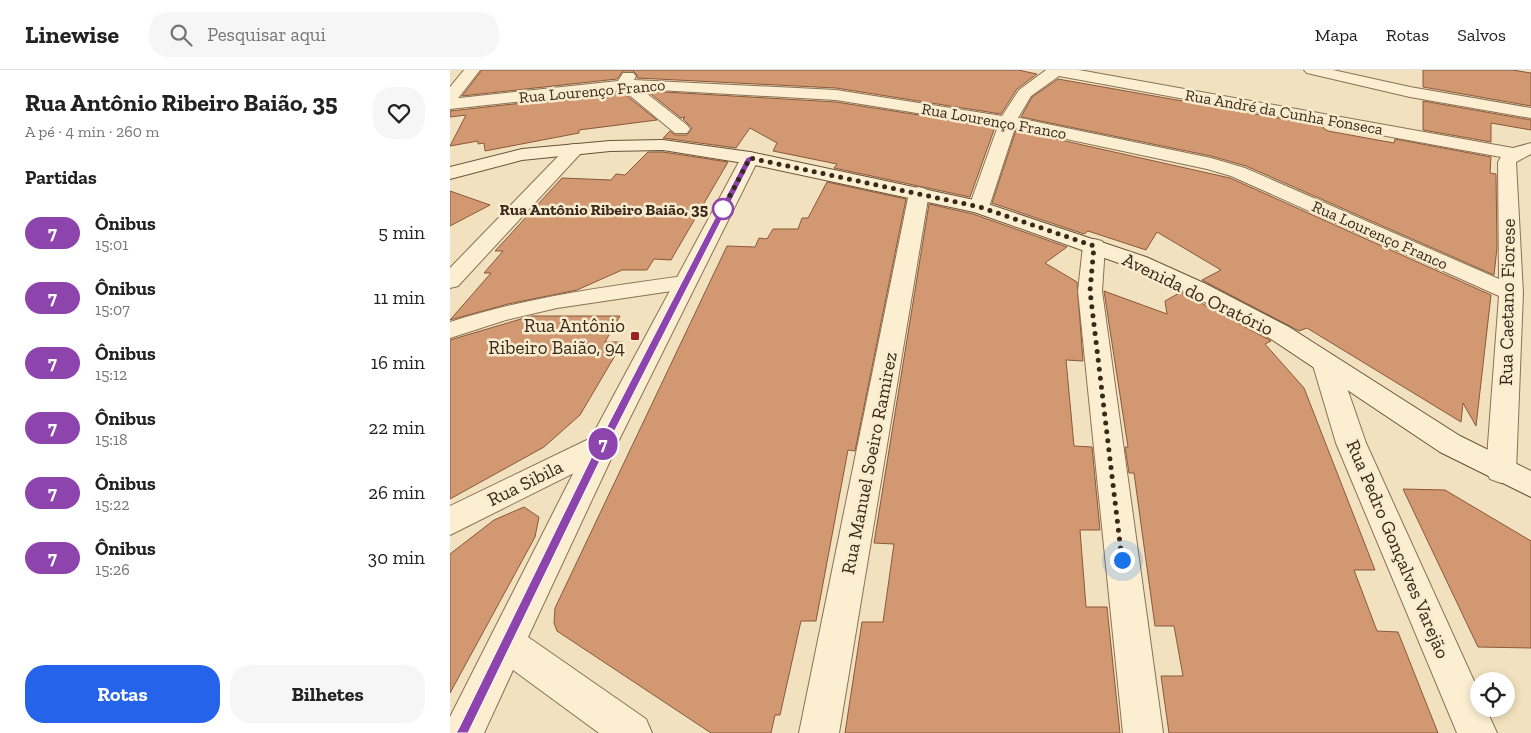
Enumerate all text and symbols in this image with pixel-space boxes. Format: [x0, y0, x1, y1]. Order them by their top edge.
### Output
search box [149, 12, 499, 57]
text: Linewise [25, 20, 119, 49]
icon: search [167, 21, 195, 49]
text: Pesquisar aqui [207, 23, 326, 46]
text: Mapa [1315, 24, 1358, 46]
text: Rotas [1386, 24, 1429, 46]
text: Salvos [1457, 24, 1506, 46]
street label: Rua Lourenço Franco [518, 75, 666, 107]
street label: Rua André da Cunha Fonseca [1184, 85, 1385, 139]
button: heart [373, 87, 425, 139]
text: Rua Antônio Ribeiro Baião, 35 [25, 88, 338, 117]
street label: Rua Lourenço Franco [920, 99, 1068, 143]
text: A pé · 4 min · 260 m [25, 122, 159, 141]
text: Partidas [25, 166, 97, 189]
street label: Rua Lourenço Franco [1309, 196, 1451, 274]
marker: Rua Antônio Ribeiro Baião, 35 [712, 198, 734, 220]
place label: Rua Antônio Ribeiro Baião, 35 [500, 200, 708, 219]
text: Ônibus [95, 212, 156, 235]
street label: Rua Caetano Fiorese [1494, 218, 1520, 386]
text: 5 min [378, 221, 425, 244]
text: 7 [48, 222, 57, 244]
text: 15:01 [95, 235, 128, 254]
street label: Avenida do Oratório [1119, 247, 1278, 341]
text: Ônibus [95, 277, 156, 300]
text: 11 min [373, 286, 425, 309]
text: 7 [48, 287, 57, 309]
text: 15:07 [95, 300, 130, 319]
place label: Rua Antônio Ribeiro Baião, 94 [488, 314, 625, 359]
marker: Rua Antônio Ribeiro Baião, 94 [629, 330, 641, 342]
text: Ônibus [95, 342, 156, 365]
street label: Rua Manuel Soeiro Ramirez [836, 350, 902, 576]
text: 16 min [371, 351, 425, 374]
text: 7 [48, 352, 57, 374]
text: 15:12 [95, 365, 127, 384]
text: Ônibus [95, 407, 156, 430]
text: 22 min [369, 416, 425, 439]
text: 7 [48, 417, 57, 439]
line badge: 7 [587, 428, 619, 460]
text: 15:18 [95, 430, 128, 449]
text: 7 [599, 433, 607, 455]
street label: Rua Pedro Gonçalves Varejão [1341, 436, 1455, 662]
street label: Rua Sibila [484, 455, 566, 511]
text: Ônibus [95, 472, 156, 495]
text: 26 min [368, 481, 425, 504]
text: 7 [48, 482, 57, 504]
text: 15:22 [95, 495, 129, 514]
text: Ônibus [95, 537, 156, 560]
text: 30 min [368, 546, 425, 569]
text: 7 [48, 547, 57, 569]
your location [1110, 548, 1135, 573]
text: 15:26 [95, 560, 130, 579]
button: Rotas [25, 665, 220, 723]
button: Bilhetes [230, 665, 425, 723]
map controls [1470, 672, 1515, 717]
button: locate [1470, 672, 1515, 717]

